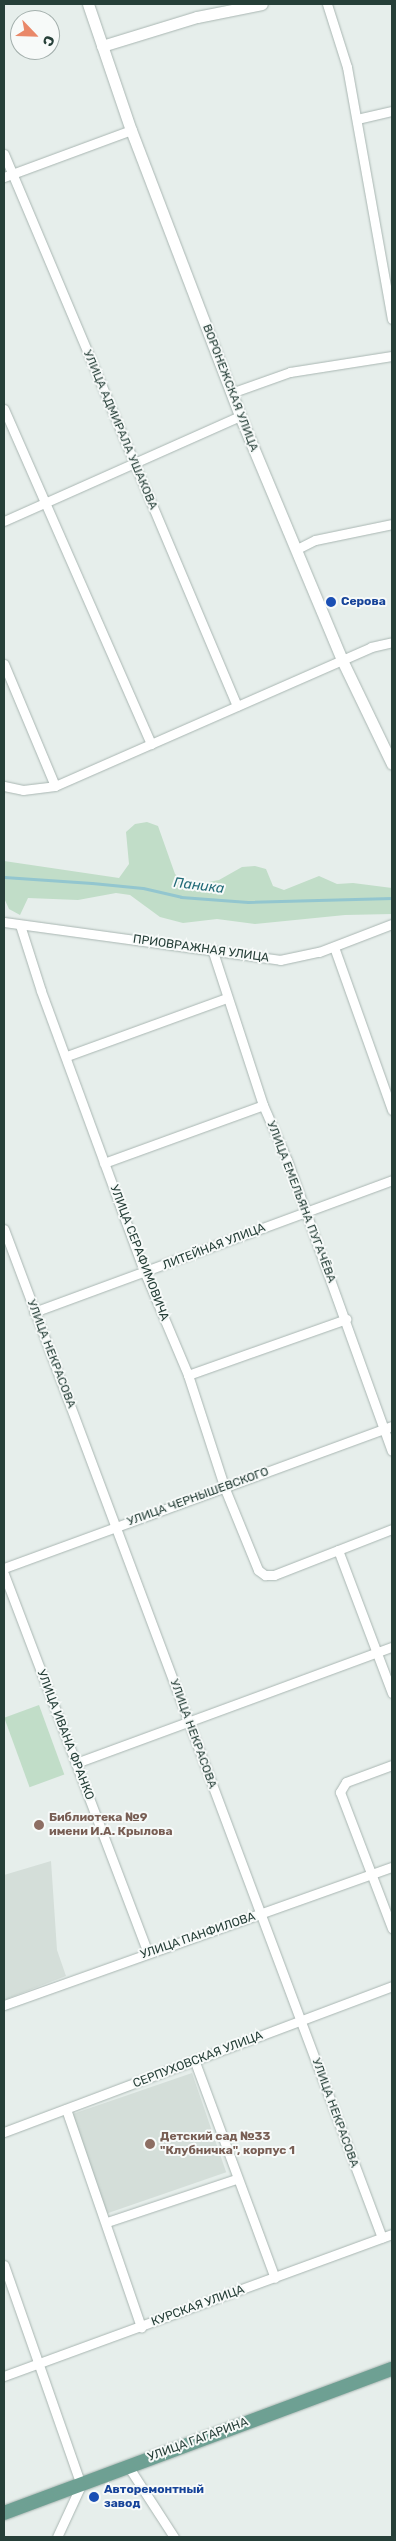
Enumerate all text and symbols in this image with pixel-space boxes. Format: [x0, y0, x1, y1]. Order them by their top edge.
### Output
north arrow [10, 10, 60, 60]
text: С [38, 33, 58, 49]
street label: ВОРОНЕЖСКАЯ УЛИЦА [199, 322, 261, 454]
street label: УЛИЦА АДМИРАЛА УШАКОВА [80, 348, 160, 512]
place label: Серова [341, 595, 386, 609]
marker: Серова [325, 596, 337, 608]
water label: Паника [173, 875, 225, 897]
street label: ПРИОВРАЖНАЯ УЛИЦА [132, 932, 270, 966]
street label: УЛИЦА ЕМЕЛЬЯНА ПУГАЧЁВА [263, 1119, 339, 1285]
street label: УЛИЦА СЕРАФИМОВИЧА [106, 1183, 172, 1323]
street label: ЛИТЕЙНАЯ УЛИЦА [161, 1221, 267, 1273]
street label: УЛИЦА НЕКРАСОВА [24, 1298, 78, 1410]
street label: УЛИЦА ЧЕРНЫШЕВСКОГО [125, 1465, 271, 1529]
street label: УЛИЦА ИВАНА ФРАНКО [33, 1668, 97, 1802]
street label: УЛИЦА НЕКРАСОВА [167, 1677, 219, 1791]
place label: Библиотека №9 имени И.А. Крылова [49, 1811, 173, 1839]
marker: Библиотека №9 имени И.А. Крылова [33, 1819, 45, 1831]
street label: УЛИЦА ПАНФИЛОВА [139, 1910, 257, 1962]
street label: СЕРПУХОВСКАЯ УЛИЦА [131, 2029, 265, 2091]
street label: УЛИЦА НЕКРАСОВА [309, 2056, 361, 2170]
place label: Детский сад №33 "Клубничка", корпус 1 [160, 2130, 295, 2158]
marker: Детский сад №33 "Клубничка", корпус 1 [144, 2138, 156, 2150]
street label: КУРСКАЯ УЛИЦА [150, 2282, 246, 2330]
street label: УЛИЦА ГАГАРИНА [146, 2415, 250, 2465]
place label: Авторемонтный завод [104, 2483, 204, 2511]
marker: Авторемонтный завод [88, 2491, 100, 2503]

